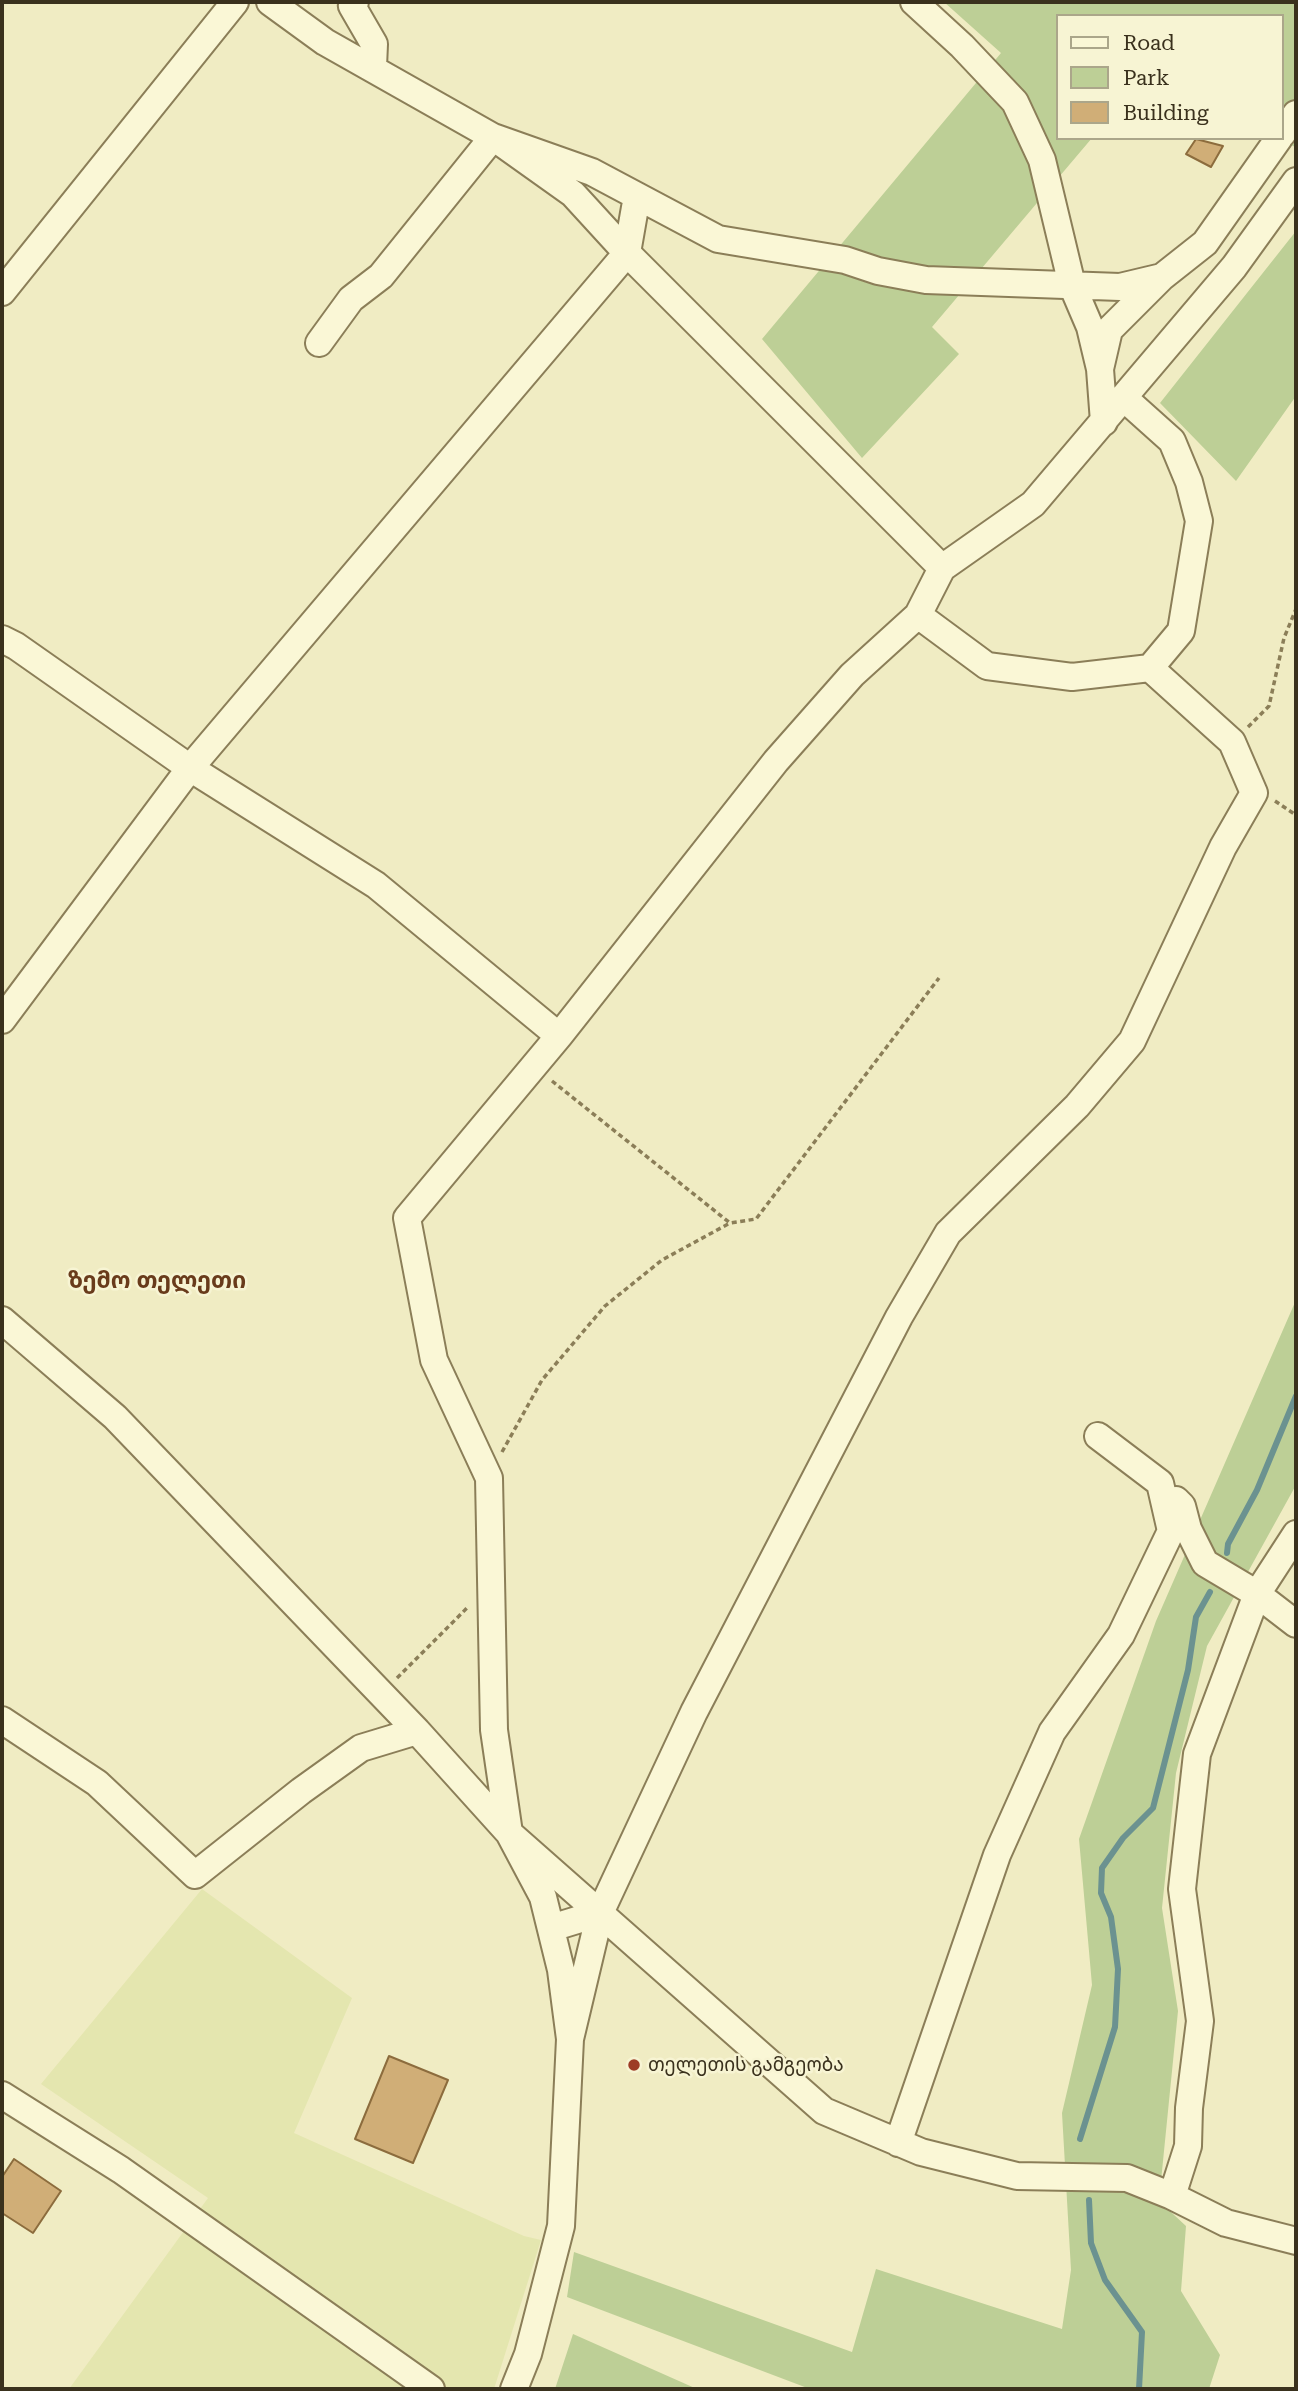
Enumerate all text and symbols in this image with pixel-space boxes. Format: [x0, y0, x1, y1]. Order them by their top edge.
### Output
legend [1056, 14, 1284, 140]
text: Road [1123, 31, 1175, 55]
text: Park [1123, 66, 1169, 90]
text: Building [1123, 101, 1209, 125]
district label: ზემო თელეთი [68, 1267, 246, 1295]
place label: თელეთის გამგეობა [648, 2054, 844, 2076]
marker: თელეთის გამგეობა [626, 2057, 642, 2073]

